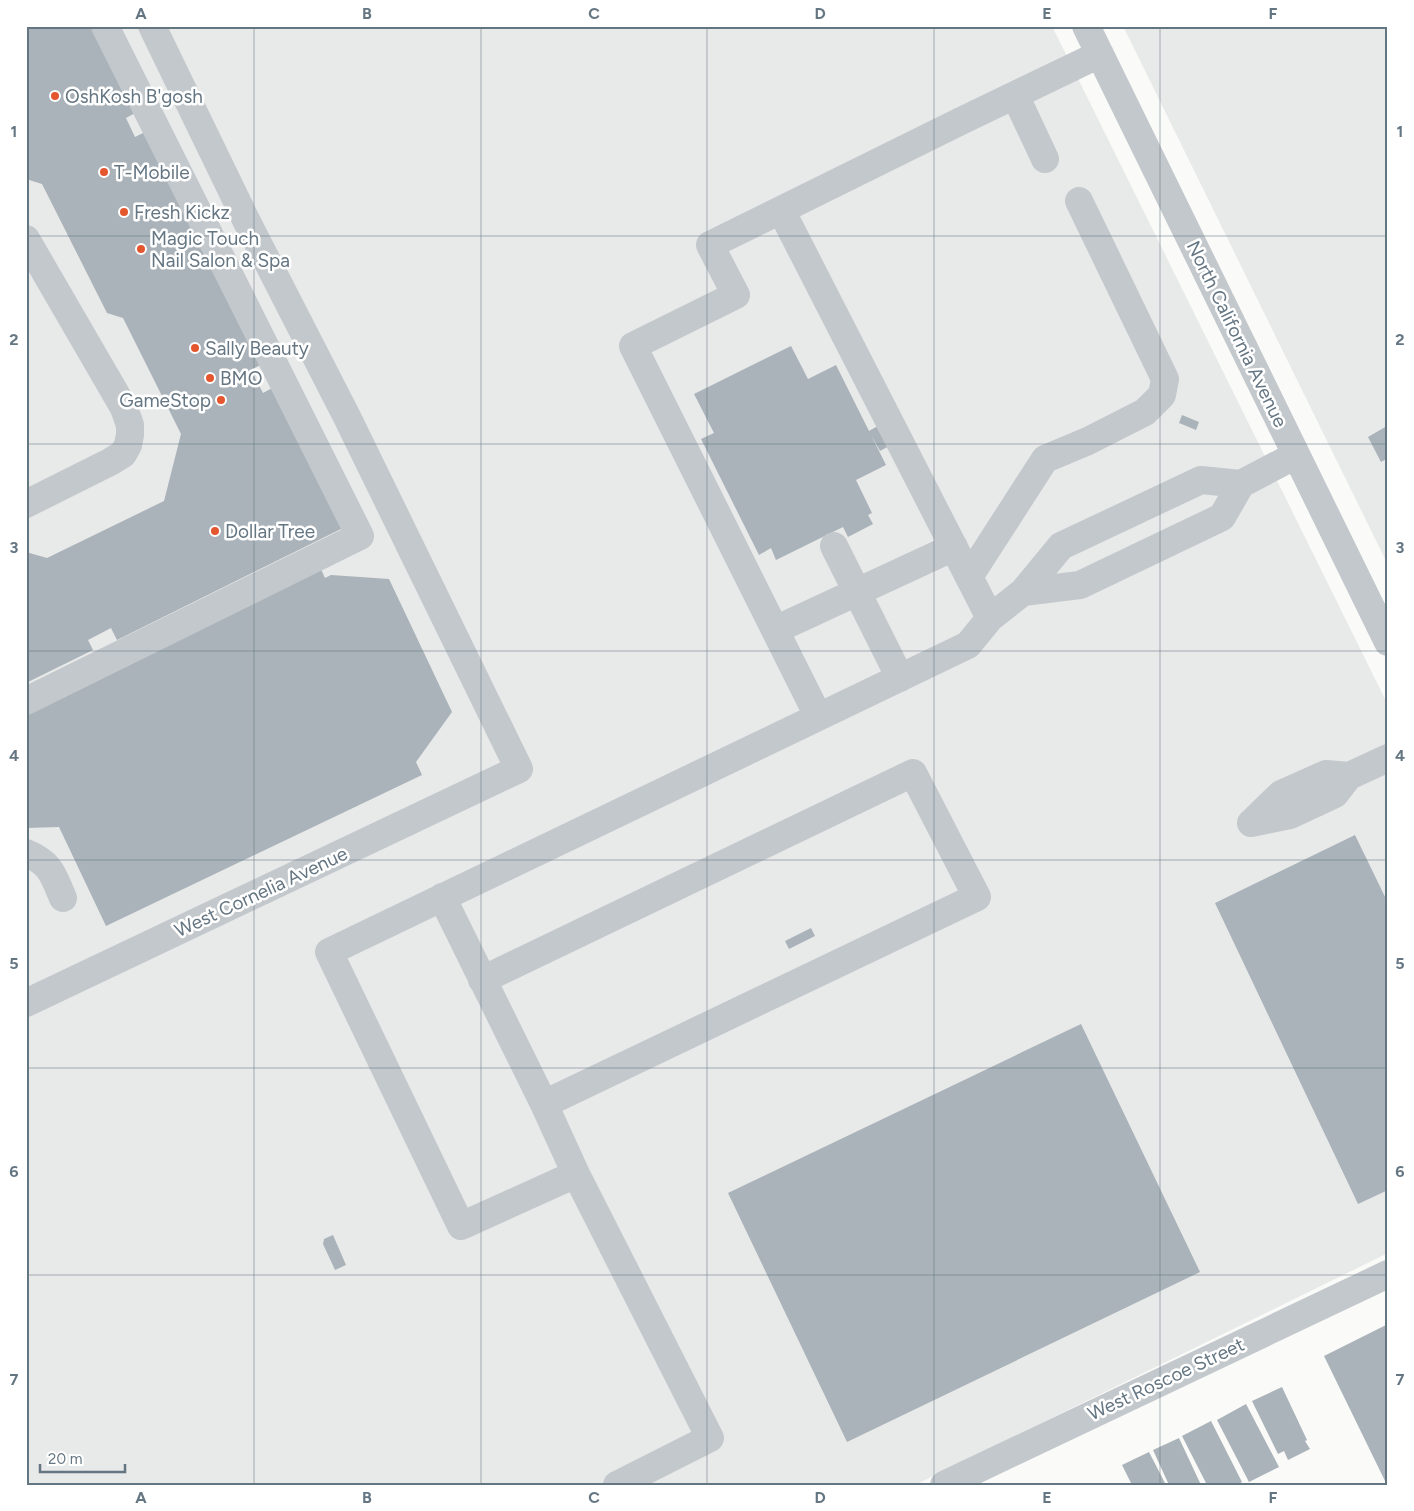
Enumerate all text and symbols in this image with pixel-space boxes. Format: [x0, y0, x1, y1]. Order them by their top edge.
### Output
text: A [135, 4, 147, 23]
text: B [362, 4, 372, 23]
text: C [588, 4, 600, 23]
text: D [814, 4, 826, 23]
text: E [1042, 4, 1052, 23]
text: F [1269, 4, 1278, 23]
place label: OshKosh B'gosh [65, 85, 203, 108]
marker: OshKosh B'gosh [49, 90, 61, 102]
text: 1 [11, 122, 17, 141]
text: 1 [1397, 122, 1403, 141]
place label: T-Mobile [114, 161, 190, 184]
marker: T-Mobile [98, 166, 110, 178]
place label: Fresh Kickz [134, 201, 230, 224]
marker: Fresh Kickz [118, 206, 130, 218]
place label: Magic Touch Nail Salon & Spa [151, 227, 290, 272]
street label: North California Avenue [1182, 237, 1292, 431]
marker: Magic Touch Nail Salon & Spa [135, 243, 147, 255]
text: 2 [9, 330, 19, 349]
text: 2 [1395, 330, 1405, 349]
place label: Sally Beauty [205, 337, 309, 360]
marker: Sally Beauty [189, 342, 201, 354]
place label: BMO [220, 367, 262, 390]
marker: BMO [204, 372, 216, 384]
place label: GameStop [119, 389, 211, 412]
marker: GameStop [215, 394, 227, 406]
place label: Dollar Tree [225, 520, 315, 543]
marker: Dollar Tree [209, 525, 221, 537]
text: 3 [10, 538, 19, 557]
text: 3 [1396, 538, 1405, 557]
text: 4 [9, 746, 19, 765]
text: 4 [1395, 746, 1405, 765]
street label: West Cornelia Avenue [171, 842, 351, 942]
text: 5 [9, 954, 19, 973]
text: 5 [1395, 954, 1405, 973]
text: 6 [9, 1162, 19, 1181]
text: 6 [1395, 1162, 1405, 1181]
street label: West Roscoe Street [1084, 1333, 1248, 1425]
text: 7 [10, 1370, 19, 1389]
text: 7 [1396, 1370, 1405, 1389]
scale bar [40, 1441, 125, 1473]
text: 20 m [48, 1450, 82, 1468]
text: A [135, 1488, 147, 1507]
text: B [362, 1488, 372, 1507]
text: C [588, 1488, 600, 1507]
text: D [814, 1488, 826, 1507]
text: E [1042, 1488, 1052, 1507]
text: F [1269, 1488, 1278, 1507]

